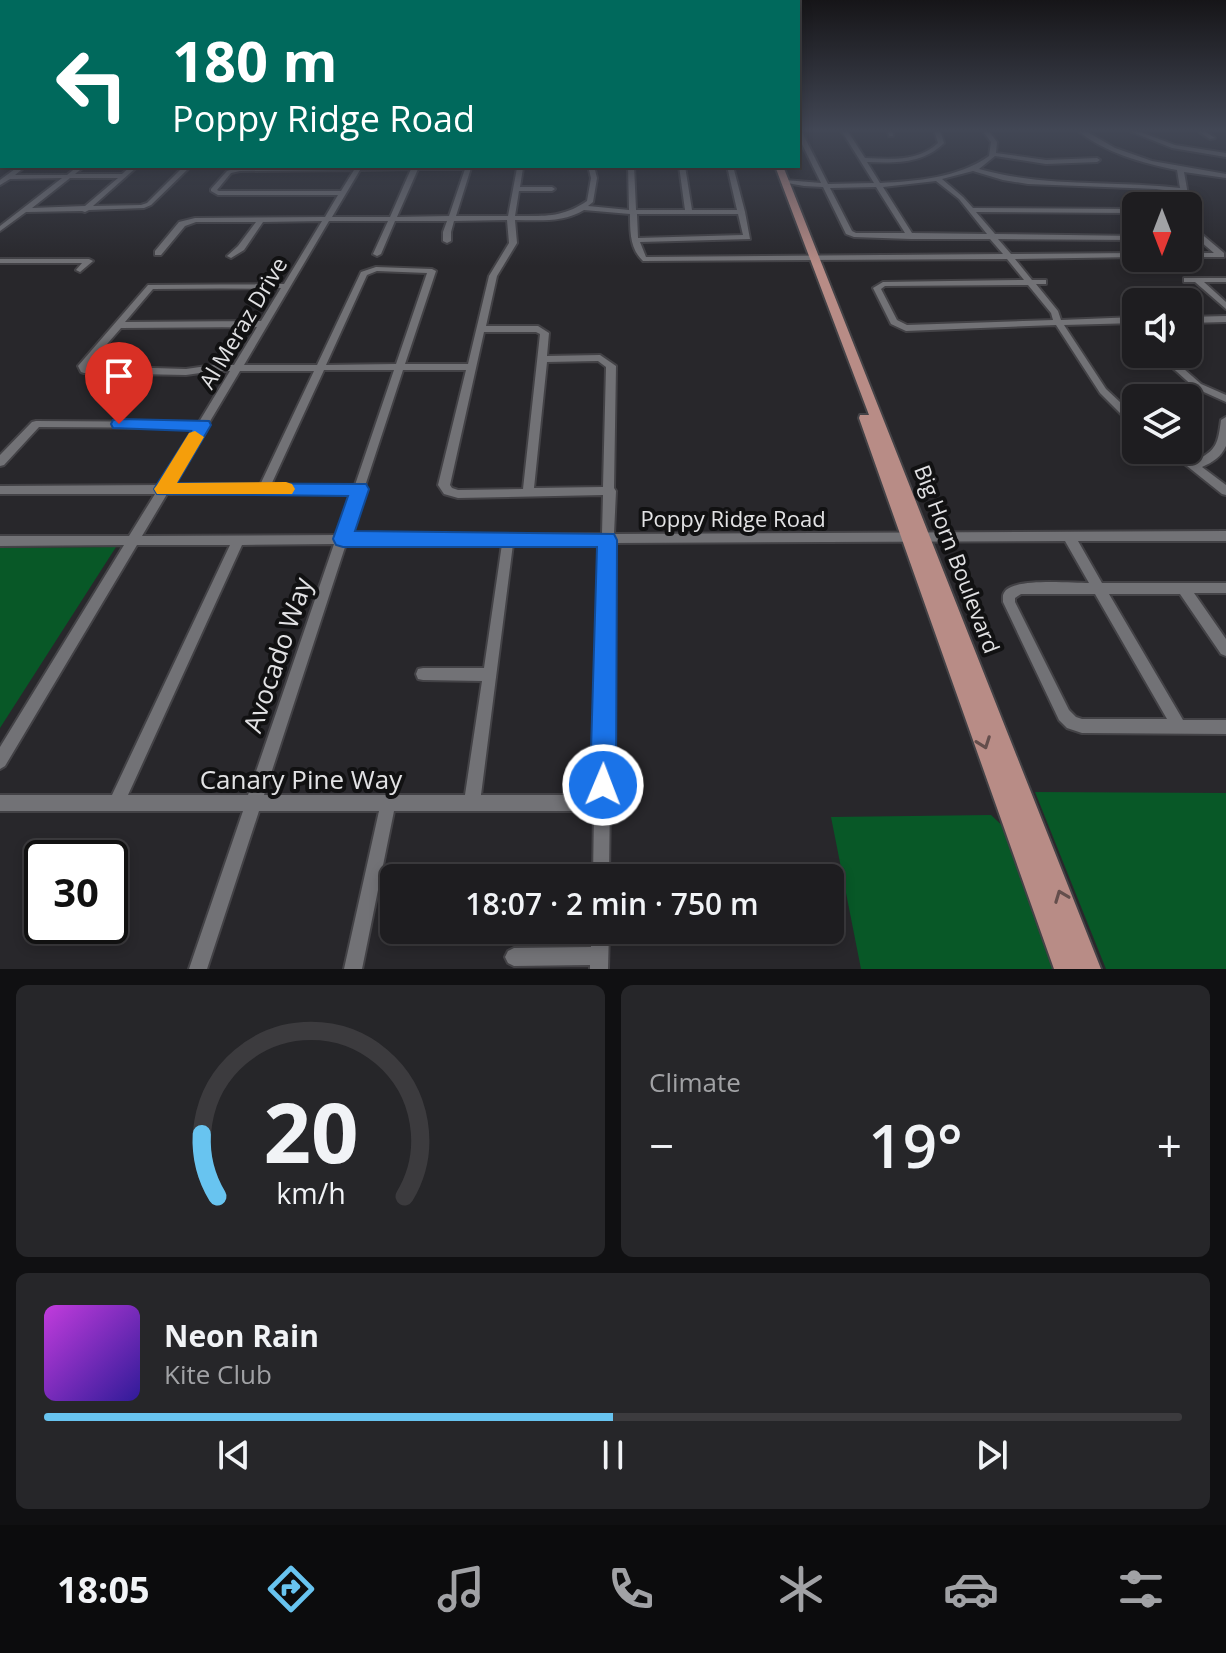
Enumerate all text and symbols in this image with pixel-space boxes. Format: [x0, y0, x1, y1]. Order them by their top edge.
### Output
text: 180 m [172, 22, 338, 98]
icon: left [40, 32, 144, 136]
text: Poppy Ridge Road [172, 94, 475, 143]
north arrow [1122, 192, 1202, 272]
map controls [1122, 192, 1202, 464]
street label: Al Meraz Drive [191, 251, 293, 394]
button: sound [1122, 288, 1202, 368]
pin [85, 342, 153, 424]
icon: arrive [97, 354, 141, 398]
button: layers [1122, 384, 1202, 464]
street label: Big Horn Boulevard [908, 460, 1008, 657]
street label: Poppy Ridge Road [640, 503, 826, 533]
street label: Avocado Way [234, 571, 321, 737]
one-way arrow [974, 735, 991, 749]
position arrow [561, 743, 645, 827]
street label: Canary Pine Way [200, 761, 403, 797]
speed limit sign: 30 [24, 840, 128, 944]
text: 18:07 · 2 min · 750 m [465, 883, 759, 924]
one-way arrow [1054, 890, 1070, 904]
text: Climate [649, 1064, 741, 1100]
text: 20 [263, 1074, 358, 1187]
text: 19° [868, 1104, 963, 1186]
text: − [649, 1115, 674, 1175]
text: + [1157, 1115, 1182, 1175]
text: km/h [276, 1173, 345, 1212]
text: Neon Rain [164, 1315, 319, 1356]
text: Kite Club [164, 1356, 272, 1392]
icon: previous [212, 1433, 256, 1477]
icon: pause [591, 1433, 635, 1477]
icon: next [970, 1433, 1014, 1477]
icon: directions [263, 1561, 319, 1617]
icon: music [433, 1561, 489, 1617]
icon: phone [603, 1561, 659, 1617]
icon: climate [773, 1561, 829, 1617]
icon: car [943, 1561, 999, 1617]
icon: filters [1113, 1561, 1169, 1617]
text: 18:05 [57, 1565, 150, 1614]

